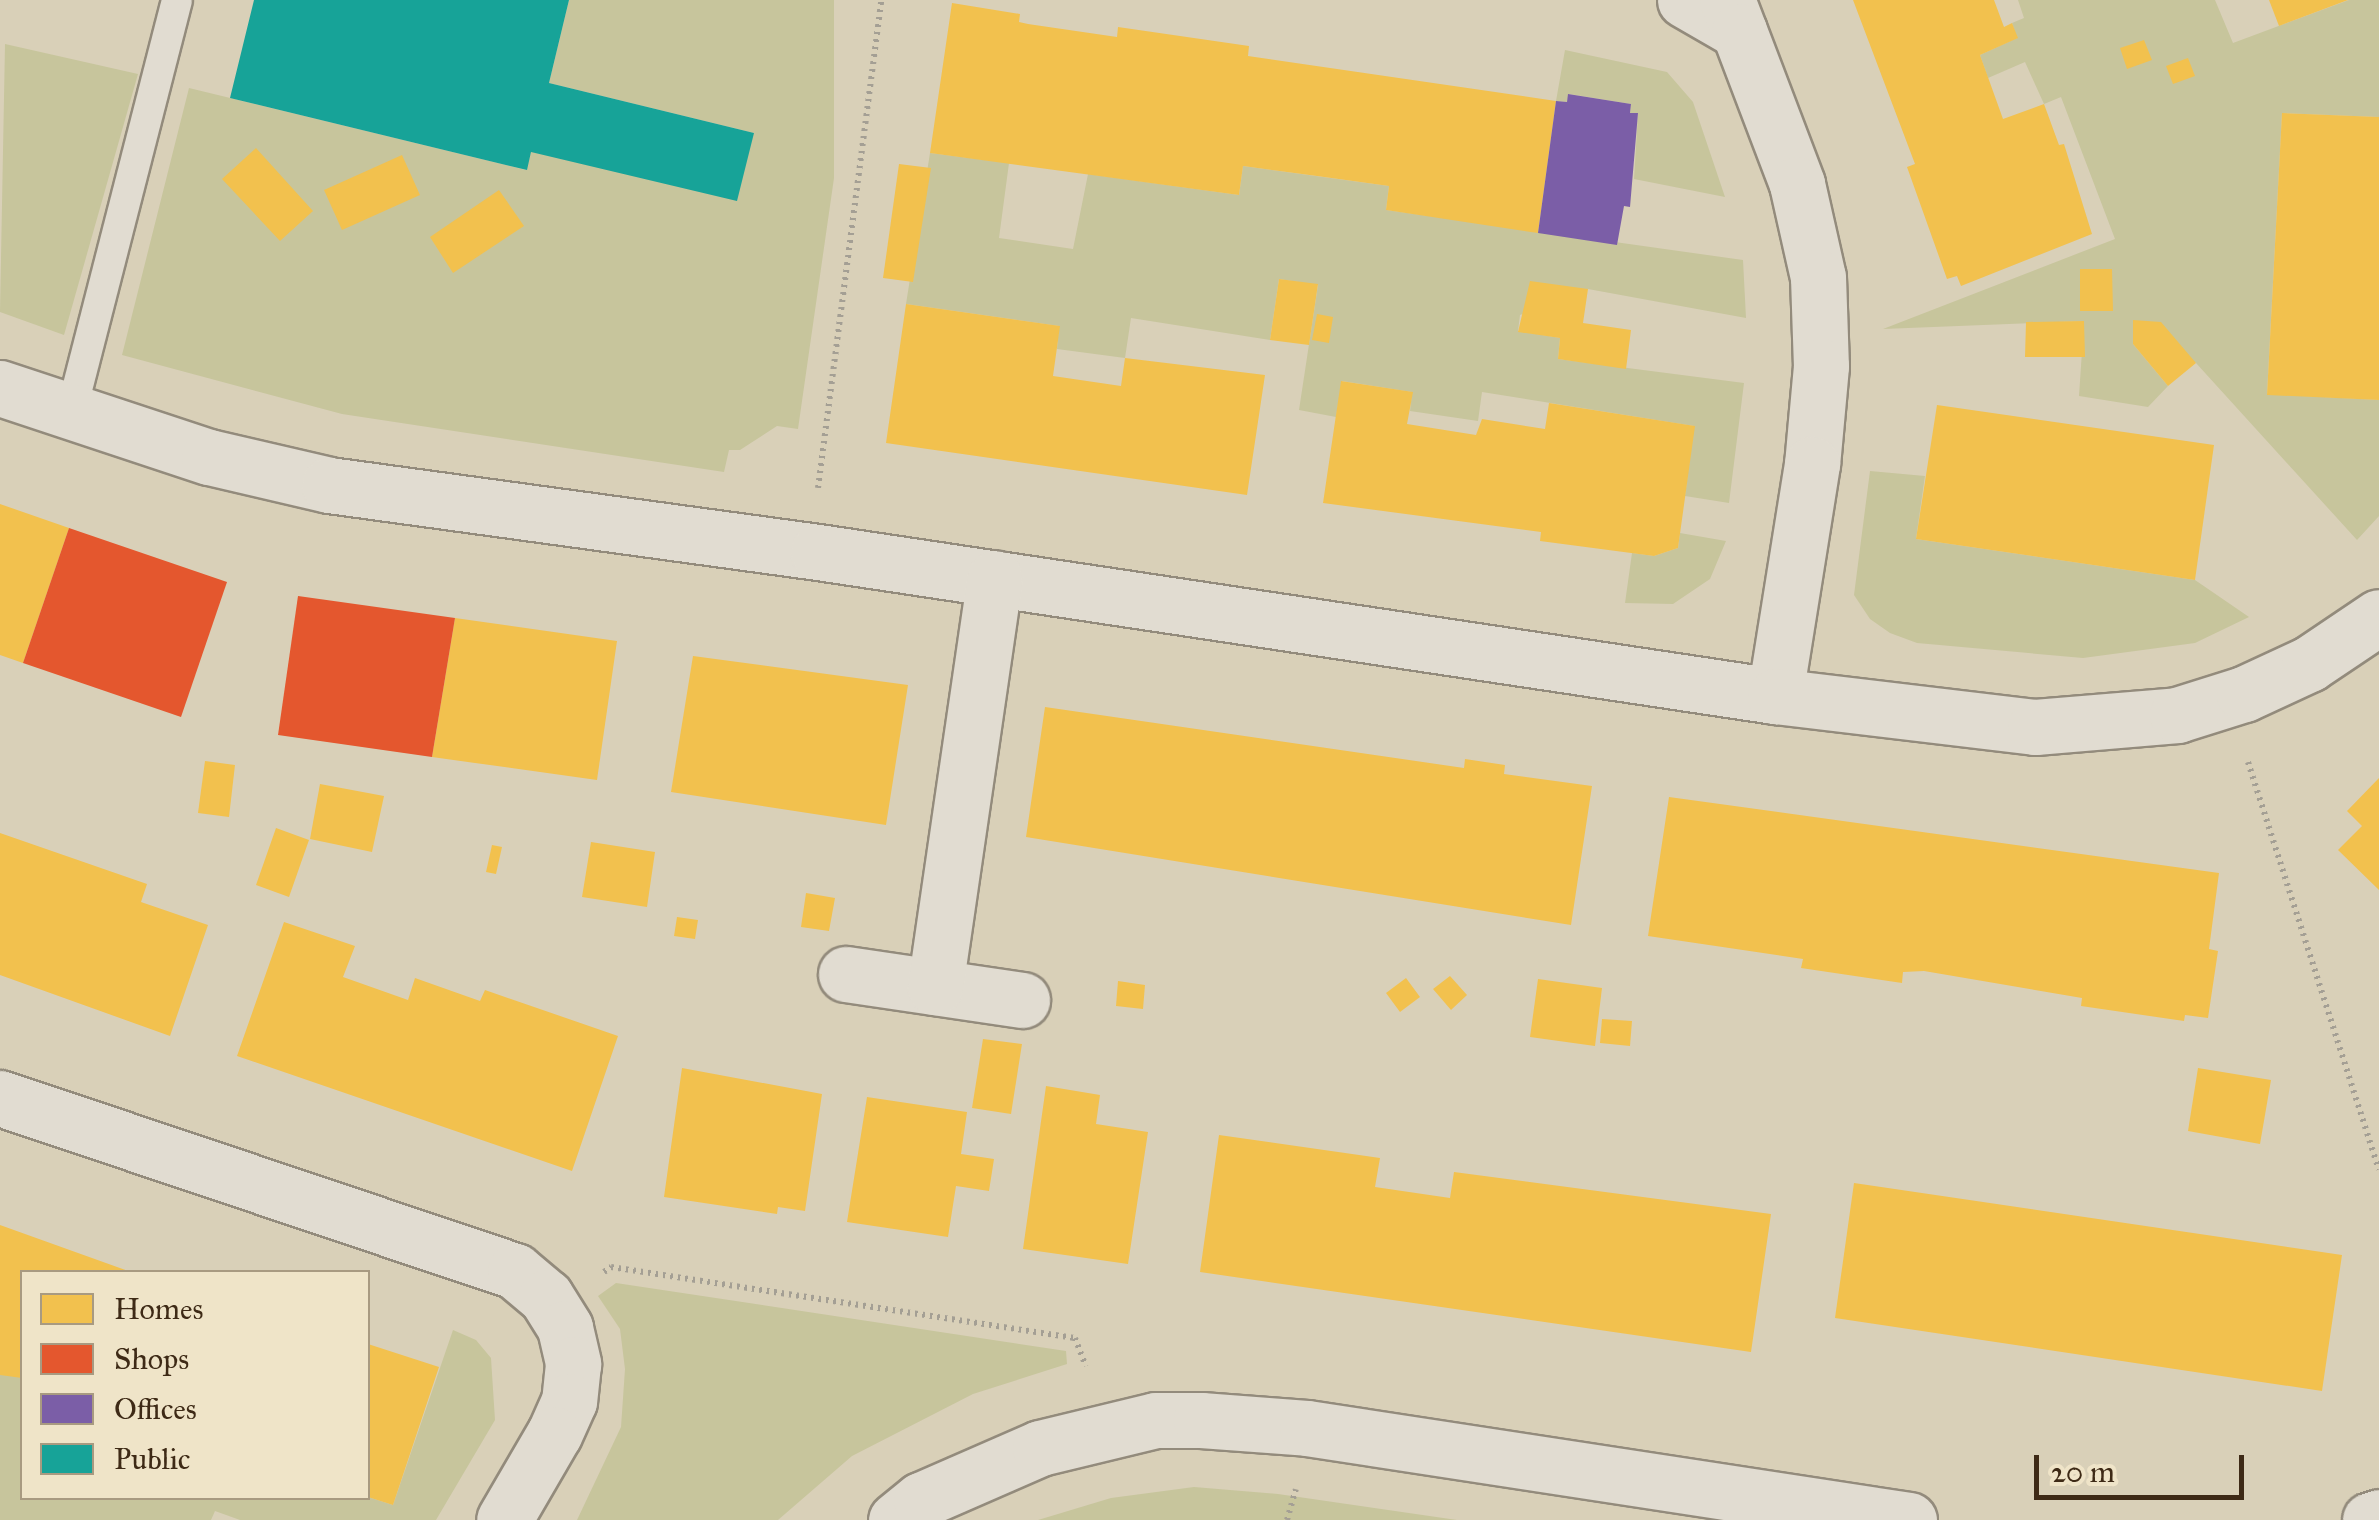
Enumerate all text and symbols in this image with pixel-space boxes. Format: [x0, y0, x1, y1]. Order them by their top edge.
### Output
legend [20, 1270, 370, 1500]
text: Homes [114, 1291, 203, 1327]
text: Shops [114, 1341, 189, 1377]
text: Offices [114, 1391, 197, 1427]
scale bar [2039, 1435, 2249, 1497]
text: Public [114, 1441, 190, 1477]
text: 20 m [2051, 1454, 2115, 1490]

